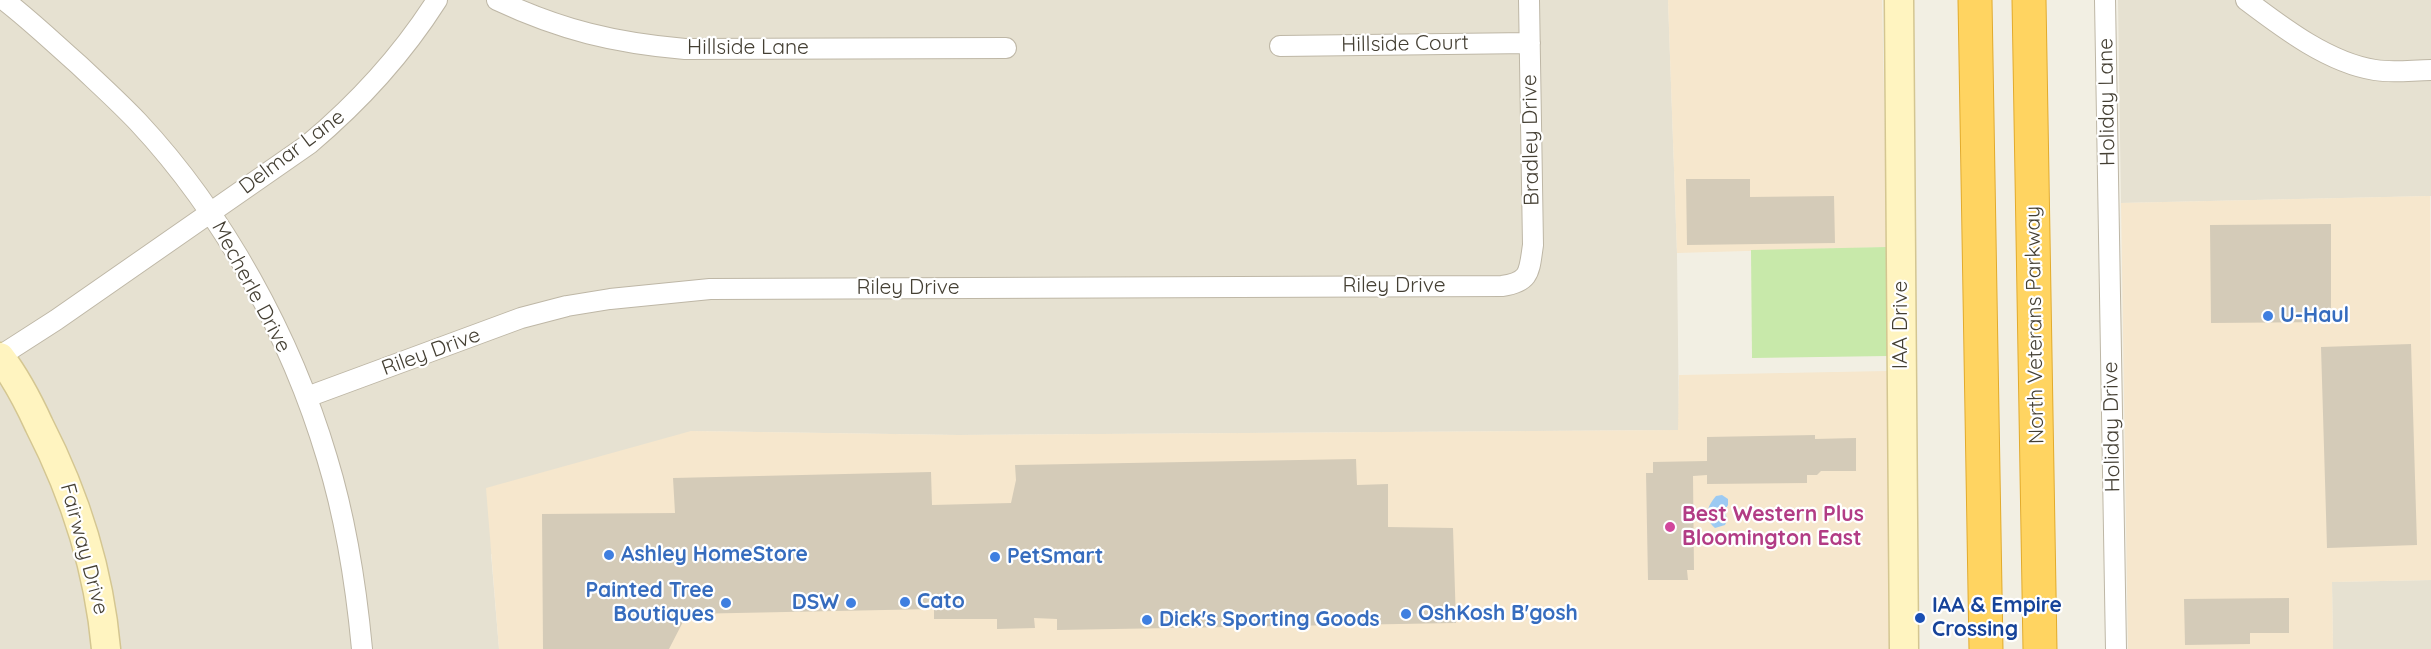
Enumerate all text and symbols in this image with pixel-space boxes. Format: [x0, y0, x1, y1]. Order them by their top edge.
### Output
street label: Hillside Court [1341, 30, 1469, 58]
street label: Hillside Lane [687, 35, 809, 61]
street label: Holiday Lane [2093, 38, 2121, 166]
street label: Bradley Drive [1517, 74, 1545, 206]
street label: Delmar Lane [234, 104, 350, 200]
street label: North Veterans Parkway [2020, 206, 2050, 444]
street label: Mecherle Drive [206, 217, 296, 357]
street label: Riley Drive [1342, 273, 1446, 299]
street label: Riley Drive [856, 275, 960, 301]
street label: IAA Drive [1888, 281, 1914, 369]
place label: U-Haul [2280, 303, 2349, 329]
marker: U-Haul [2261, 309, 2275, 323]
street label: Riley Drive [378, 323, 484, 381]
street label: Holiday Drive [2098, 361, 2126, 493]
street label: Fairway Drive [54, 481, 114, 617]
place label: Best Western Plus Bloomington East [1682, 502, 1864, 552]
marker: Best Western Plus Bloomington East [1663, 520, 1677, 534]
place label: Ashley HomeStore [621, 542, 808, 568]
place label: PetSmart [1007, 544, 1103, 570]
marker: Ashley HomeStore [602, 548, 616, 562]
marker: PetSmart [988, 550, 1002, 564]
place label: Painted Tree Boutiques [586, 578, 714, 628]
place label: Cato [917, 589, 965, 615]
place label: DSW [792, 590, 839, 616]
place label: IAA & Empire Crossing [1932, 593, 2062, 643]
marker: Cato [898, 595, 912, 609]
marker: Painted Tree Boutiques [719, 596, 733, 610]
marker: DSW [844, 596, 858, 610]
place label: OshKosh B'gosh [1418, 601, 1578, 627]
place label: Dick's Sporting Goods [1159, 607, 1380, 633]
marker: OshKosh B'gosh [1399, 607, 1413, 621]
marker: IAA & Empire Crossing [1913, 611, 1927, 625]
marker: Dick's Sporting Goods [1140, 613, 1154, 627]

